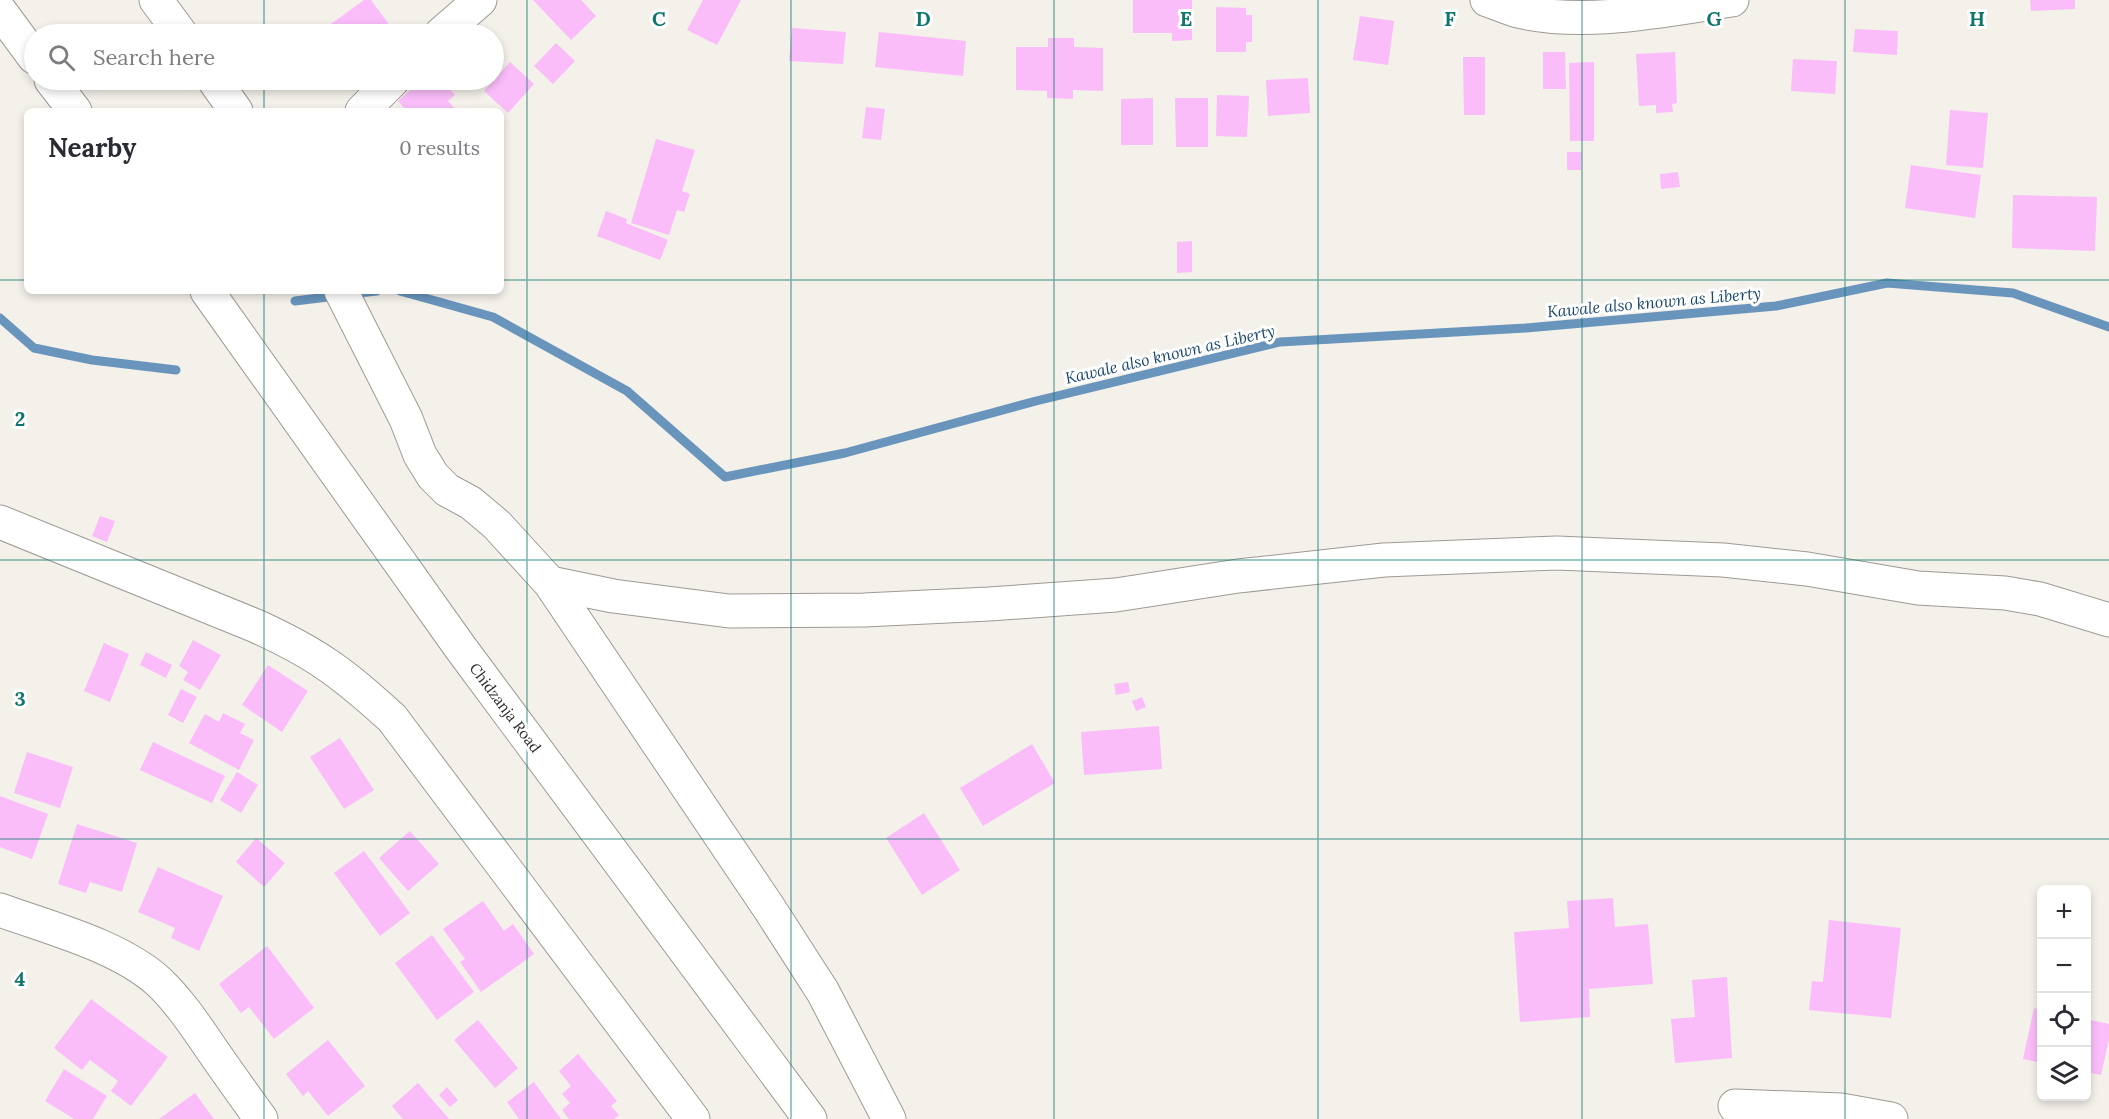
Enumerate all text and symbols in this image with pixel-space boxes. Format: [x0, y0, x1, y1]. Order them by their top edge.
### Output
text: C [652, 6, 666, 31]
text: D [915, 6, 931, 31]
text: E [1180, 6, 1192, 31]
text: F [1444, 6, 1456, 31]
text: G [1706, 6, 1722, 31]
text: H [1969, 6, 1985, 31]
search box [24, 24, 504, 90]
icon: search [45, 41, 78, 74]
text: Search here [93, 43, 215, 71]
text: Nearby [48, 131, 136, 164]
text: 0 results [399, 135, 480, 160]
water label: Kawale also known as Liberty [1546, 283, 1762, 321]
water label: Kawale also known as Liberty [1063, 320, 1277, 388]
text: 2 [15, 406, 25, 431]
street label: Chidzanja Road [465, 659, 545, 756]
text: 3 [14, 686, 26, 711]
map controls [2037, 885, 2091, 1101]
button: + [2037, 885, 2091, 939]
button: − [2037, 939, 2091, 993]
text: 4 [15, 966, 26, 991]
button: locate [2037, 993, 2091, 1047]
button: layers [2037, 1047, 2091, 1101]

